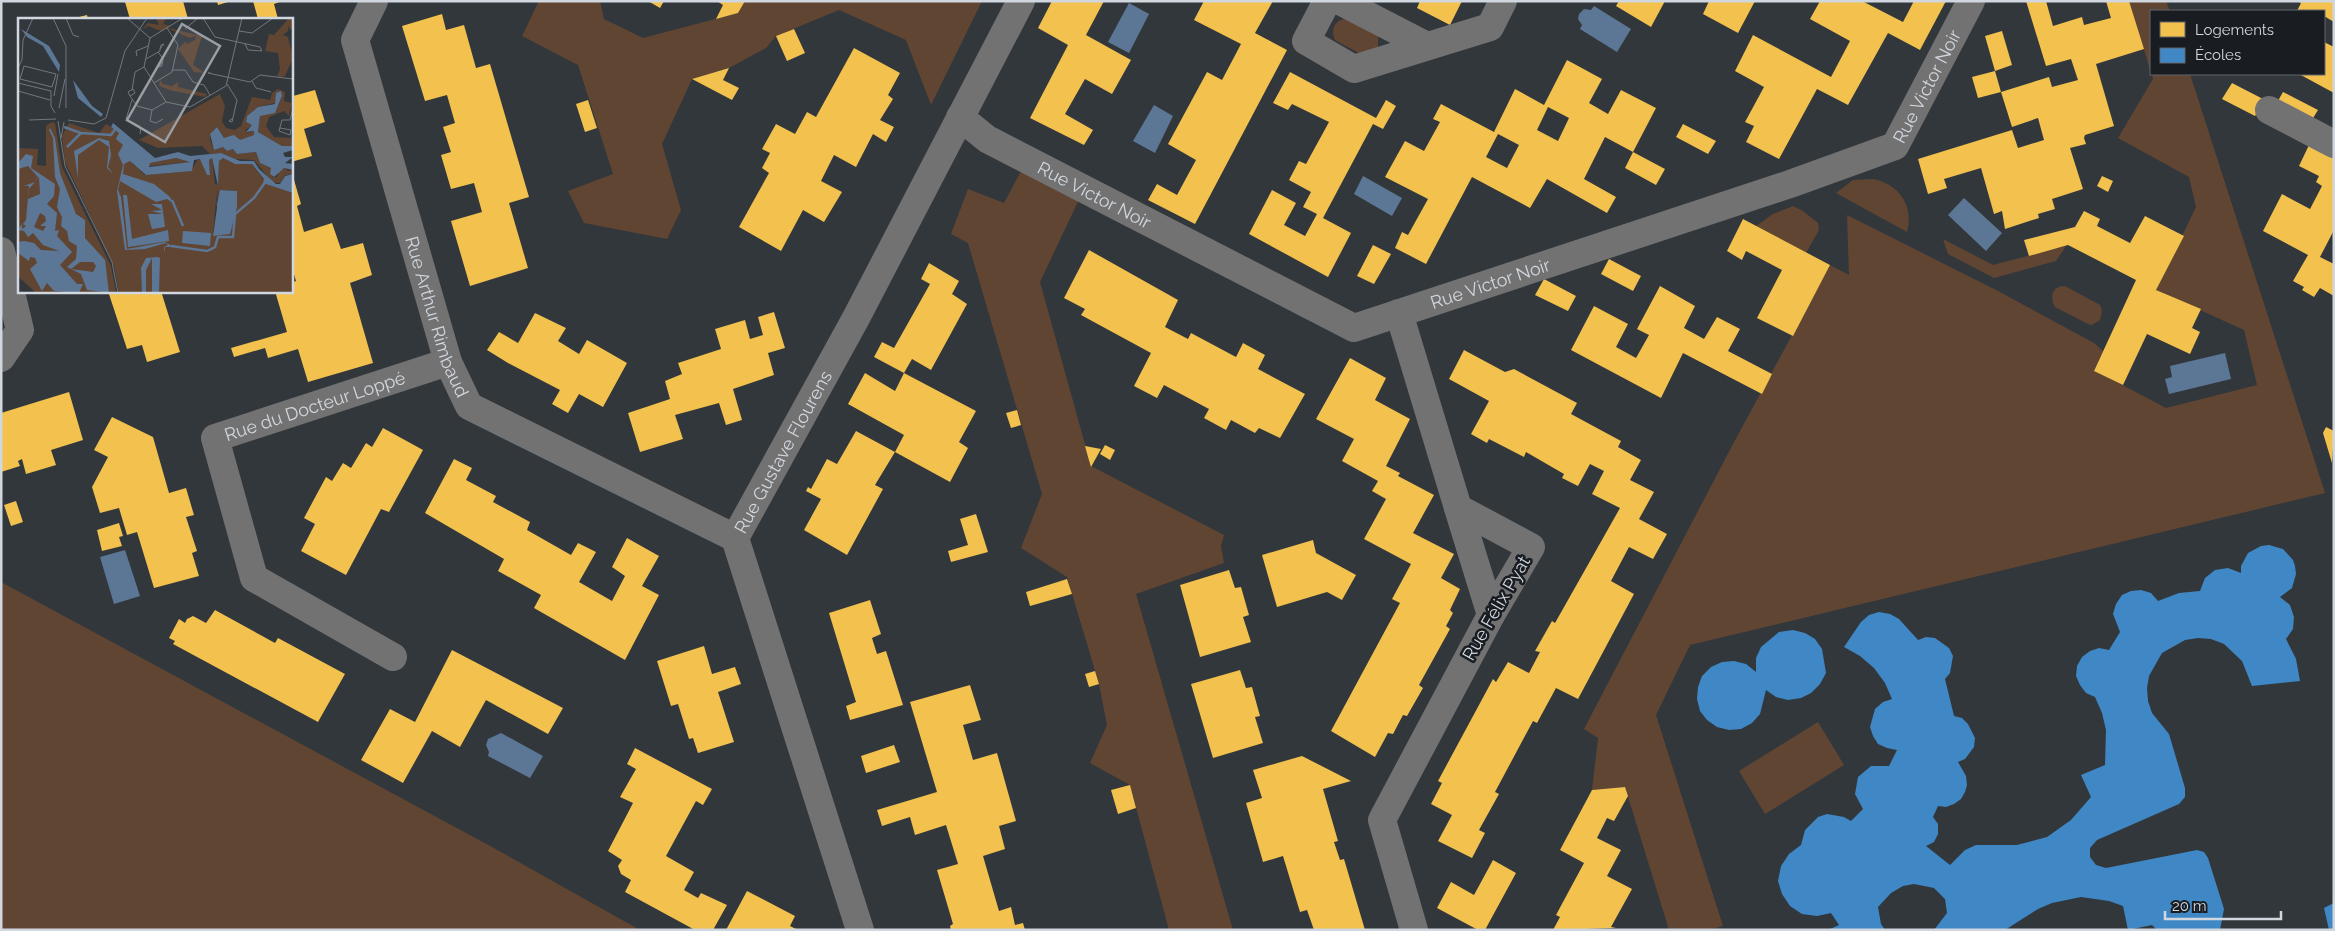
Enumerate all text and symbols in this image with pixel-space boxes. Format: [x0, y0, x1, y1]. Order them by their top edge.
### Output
legend [2150, 10, 2325, 75]
inset map [18, 18, 292, 292]
text: Logements [2195, 21, 2274, 39]
street label: Rue Victor Noir [1888, 25, 1965, 146]
text: Écoles [2195, 46, 2241, 64]
street label: Rue Victor Noir [1034, 157, 1156, 233]
street label: Rue Arthur Rimbaud [402, 234, 474, 400]
street label: Rue Victor Noir [1428, 253, 1553, 313]
street label: Rue du Docteur Loppé [222, 366, 408, 445]
street label: Rue Gustave Flourens [729, 366, 836, 537]
street label: Rue Félix Pyat [1458, 552, 1534, 664]
scale bar [2165, 888, 2281, 920]
text: 20 m [2172, 897, 2207, 915]

